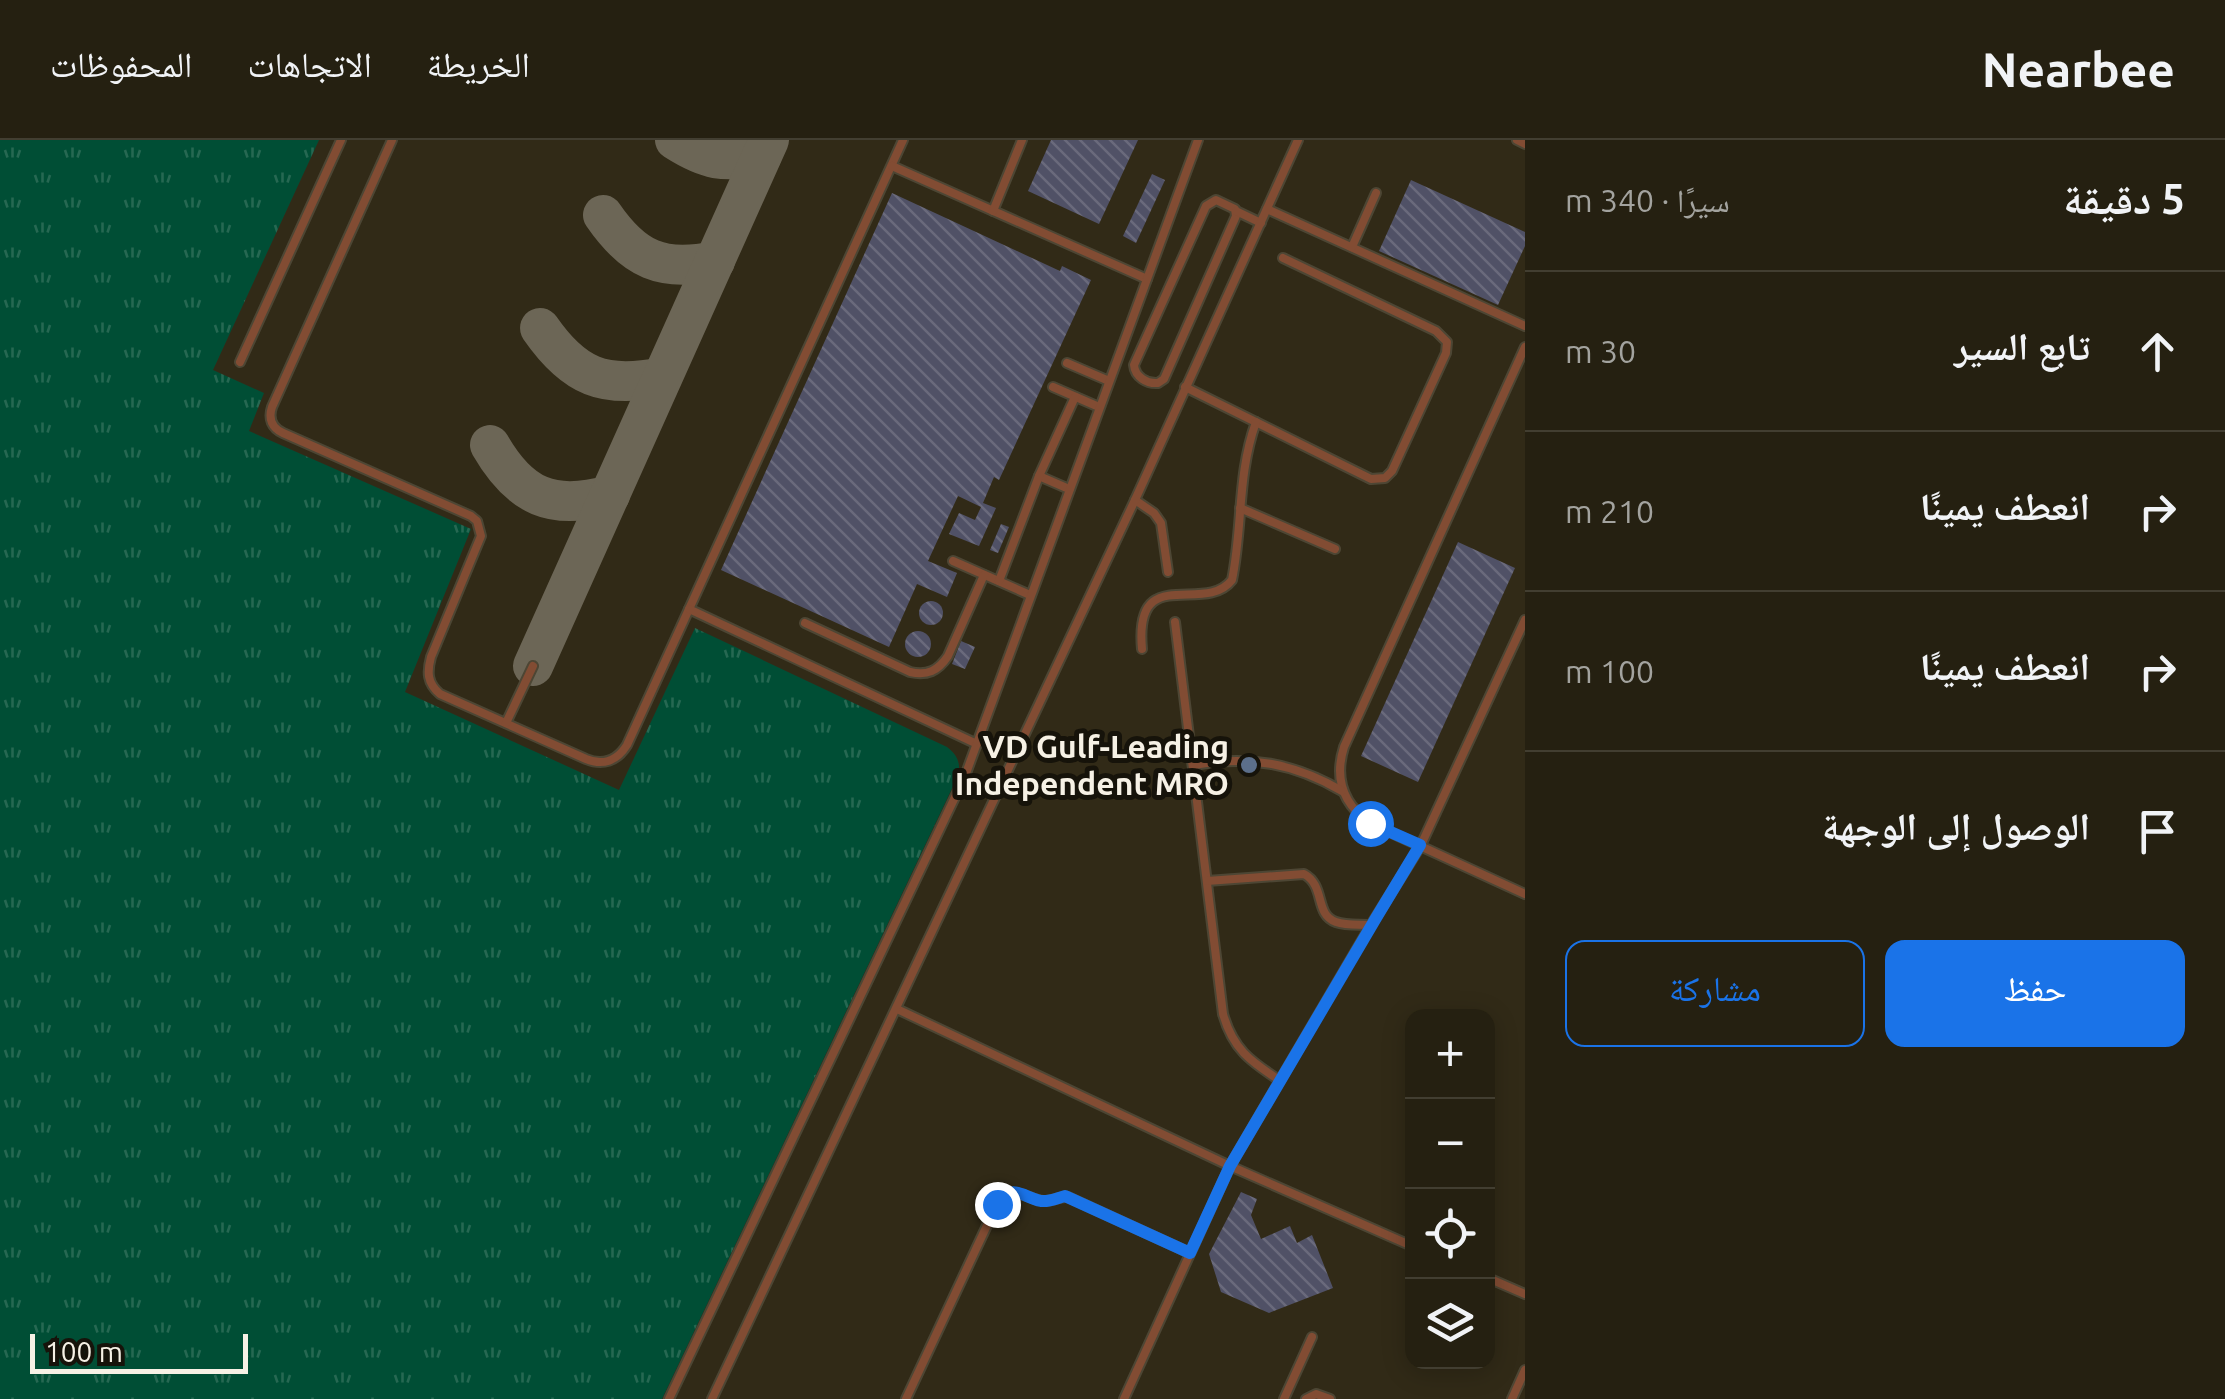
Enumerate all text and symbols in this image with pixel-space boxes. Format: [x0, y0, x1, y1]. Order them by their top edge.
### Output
text: Nearbee [1982, 42, 2175, 96]
text: المحفوظات [50, 44, 192, 84]
text: الاتجاهات [247, 44, 372, 84]
text: الخريطة [427, 44, 530, 84]
text: 5 دقيقة [2063, 175, 2185, 222]
text: سيرًا · 340 m [1565, 182, 1730, 218]
icon: ahead [2130, 324, 2185, 379]
text: تابع السير [1954, 325, 2090, 367]
text: 30 m [1565, 333, 1636, 369]
icon: right [2130, 484, 2185, 539]
text: انعطف يمينًا [1920, 485, 2090, 527]
text: 210 m [1565, 493, 1654, 529]
icon: right [2130, 644, 2185, 699]
text: انعطف يمينًا [1920, 645, 2090, 687]
text: 100 m [1565, 653, 1654, 689]
place label: VD Gulf-Leading Independent MRO [955, 728, 1229, 801]
marker: VD Gulf-Leading Independent MRO [1238, 754, 1260, 776]
route start [1348, 801, 1394, 847]
icon: arrive [2130, 804, 2185, 859]
text: الوصول إلى الوجهة [1822, 805, 2090, 847]
button: مشاركة [1565, 940, 1865, 1047]
button: حفظ [1885, 940, 2185, 1047]
map controls [1405, 1009, 1495, 1369]
button: + [1405, 1009, 1495, 1099]
button: − [1405, 1099, 1495, 1189]
route end [975, 1182, 1021, 1228]
button: locate [1405, 1189, 1495, 1279]
button: layers [1405, 1279, 1495, 1369]
scale bar [30, 1329, 248, 1374]
text: 100 m [45, 1336, 123, 1367]

